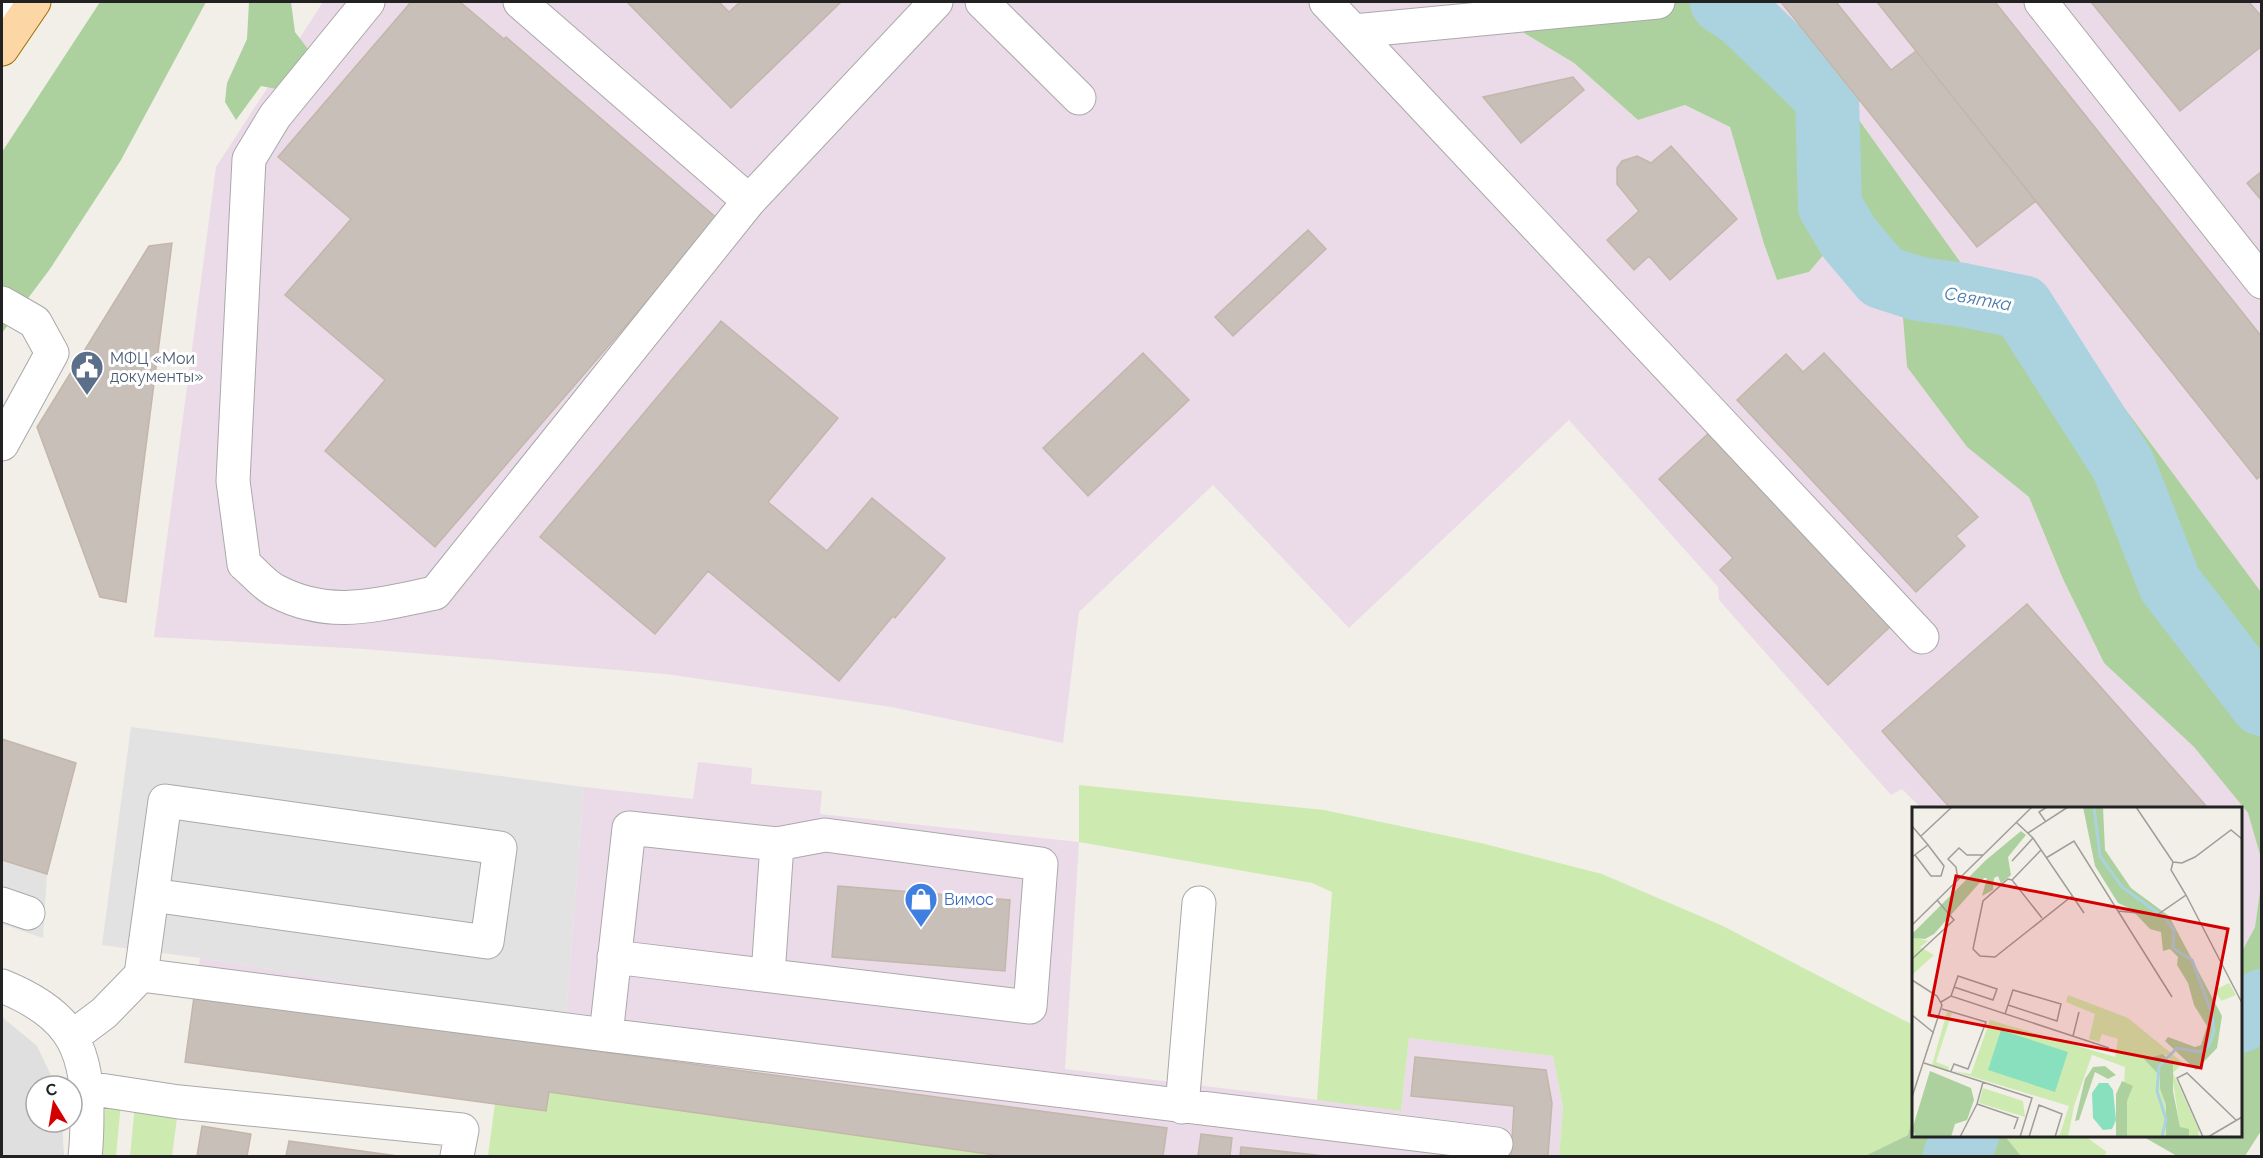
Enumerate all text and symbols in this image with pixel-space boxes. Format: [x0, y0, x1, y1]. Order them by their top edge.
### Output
water label: Святка [1943, 282, 2014, 315]
public building icon: МФЦ «Мои документы» [69, 349, 105, 396]
place label: МФЦ «Мои документы» [110, 349, 203, 386]
inset map [1912, 807, 2242, 1137]
shop icon: Вимос [903, 881, 939, 928]
place label: Вимос [944, 890, 994, 909]
north arrow [24, 1074, 84, 1134]
text: С [44, 1079, 58, 1100]

